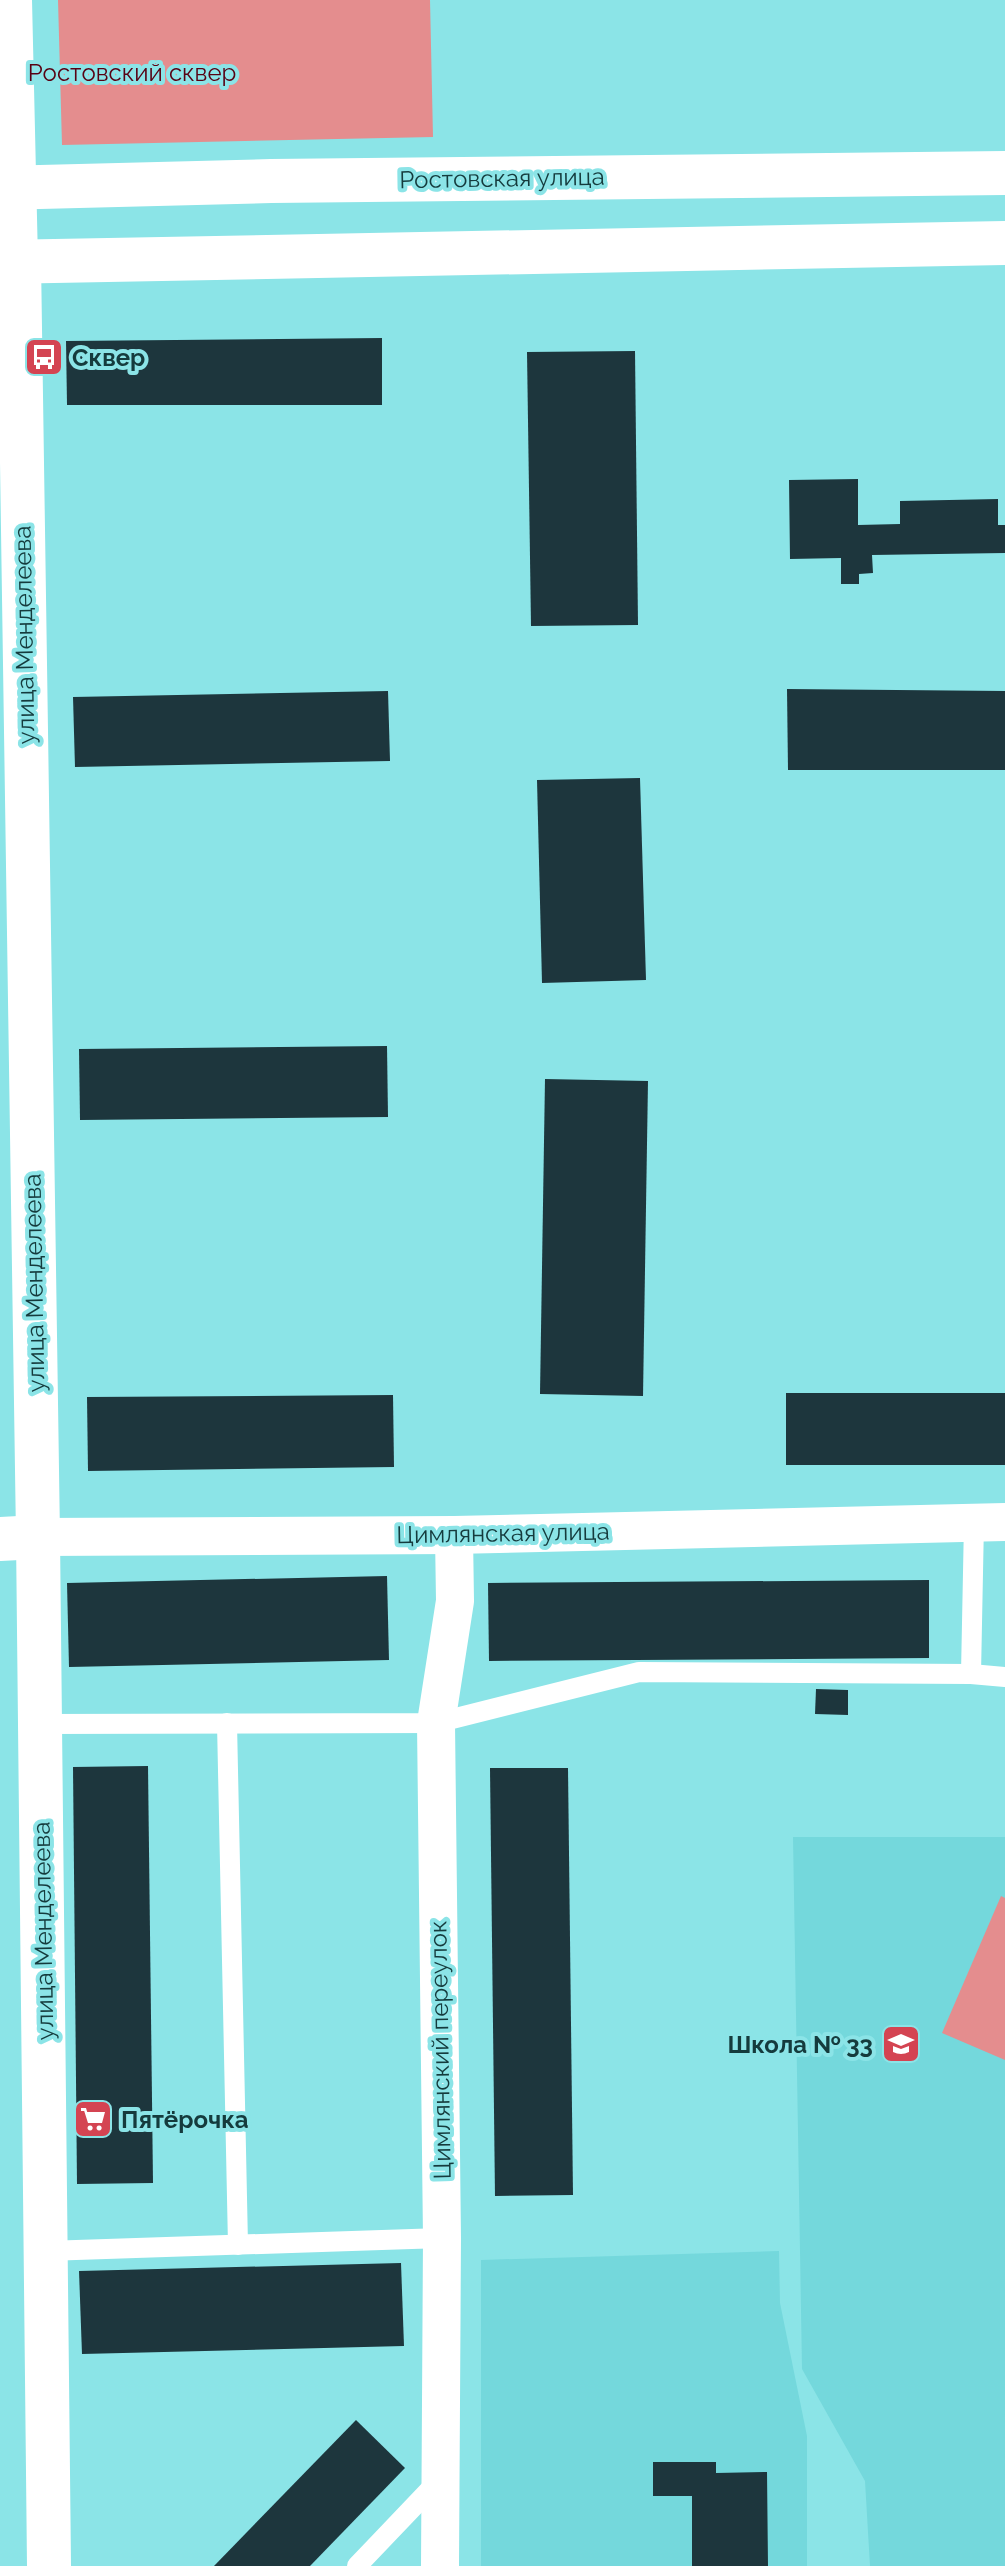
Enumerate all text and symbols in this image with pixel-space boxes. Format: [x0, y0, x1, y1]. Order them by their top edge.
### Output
park label: Ростовский сквер [28, 58, 236, 87]
street label: Ростовская улица [399, 162, 605, 194]
bus stop icon: Сквер [23, 336, 65, 378]
place label: Сквер [72, 343, 145, 372]
street label: улица Менделеева [8, 525, 40, 745]
street label: улица Менделеева [18, 1173, 50, 1393]
street label: Цимлянская улица [396, 1517, 610, 1549]
street label: улица Менделеева [27, 1821, 59, 2041]
street label: Цимлянский переулок [423, 1920, 457, 2180]
school or university icon: Школа № 33 [880, 2023, 922, 2065]
place label: Школа № 33 [727, 2030, 873, 2059]
supermarket icon: Пятёрочка [72, 2098, 114, 2140]
place label: Пятёрочка [121, 2105, 249, 2134]

